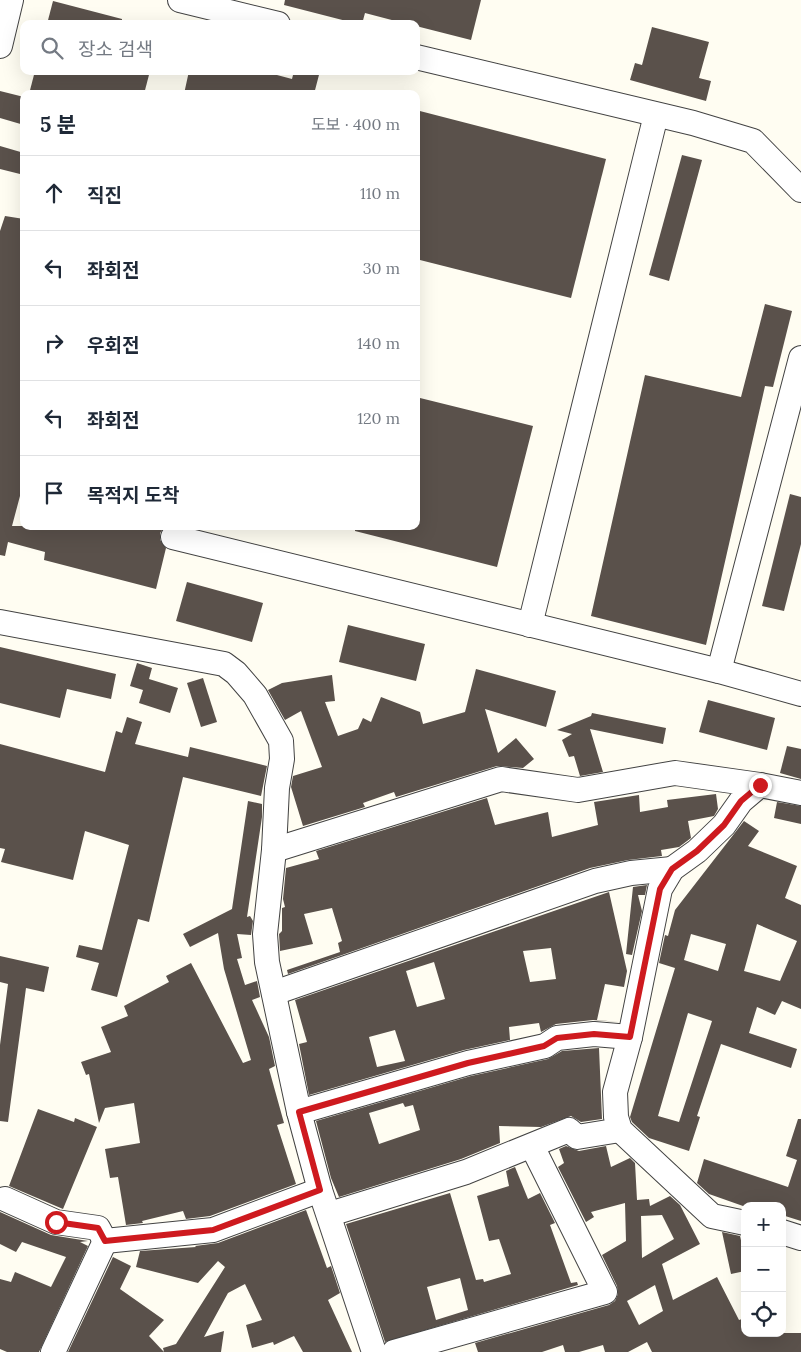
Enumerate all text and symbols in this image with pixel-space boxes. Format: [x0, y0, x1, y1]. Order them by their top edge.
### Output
search box [20, 20, 420, 75]
icon: search [38, 34, 66, 62]
text: 장소 검색 [78, 37, 153, 61]
text: 5 분 [40, 111, 76, 138]
text: 도보 · 400 m [311, 114, 400, 134]
icon: ahead [40, 179, 68, 207]
text: 직진 [87, 183, 122, 207]
text: 110 m [360, 183, 400, 203]
icon: left [40, 254, 68, 282]
text: 좌회전 [87, 258, 139, 282]
text: 30 m [363, 258, 400, 278]
icon: right [40, 329, 68, 357]
text: 우회전 [87, 333, 139, 357]
text: 140 m [357, 333, 400, 353]
icon: left [40, 404, 68, 432]
text: 좌회전 [87, 408, 139, 432]
text: 120 m [357, 408, 400, 428]
icon: arrive [40, 479, 68, 507]
text: 목적지 도착 [87, 483, 179, 507]
route end [749, 774, 772, 797]
map controls [741, 1202, 786, 1337]
button: + [741, 1202, 786, 1247]
route start [45, 1211, 68, 1234]
button: − [741, 1247, 786, 1292]
button: locate [741, 1292, 786, 1337]

